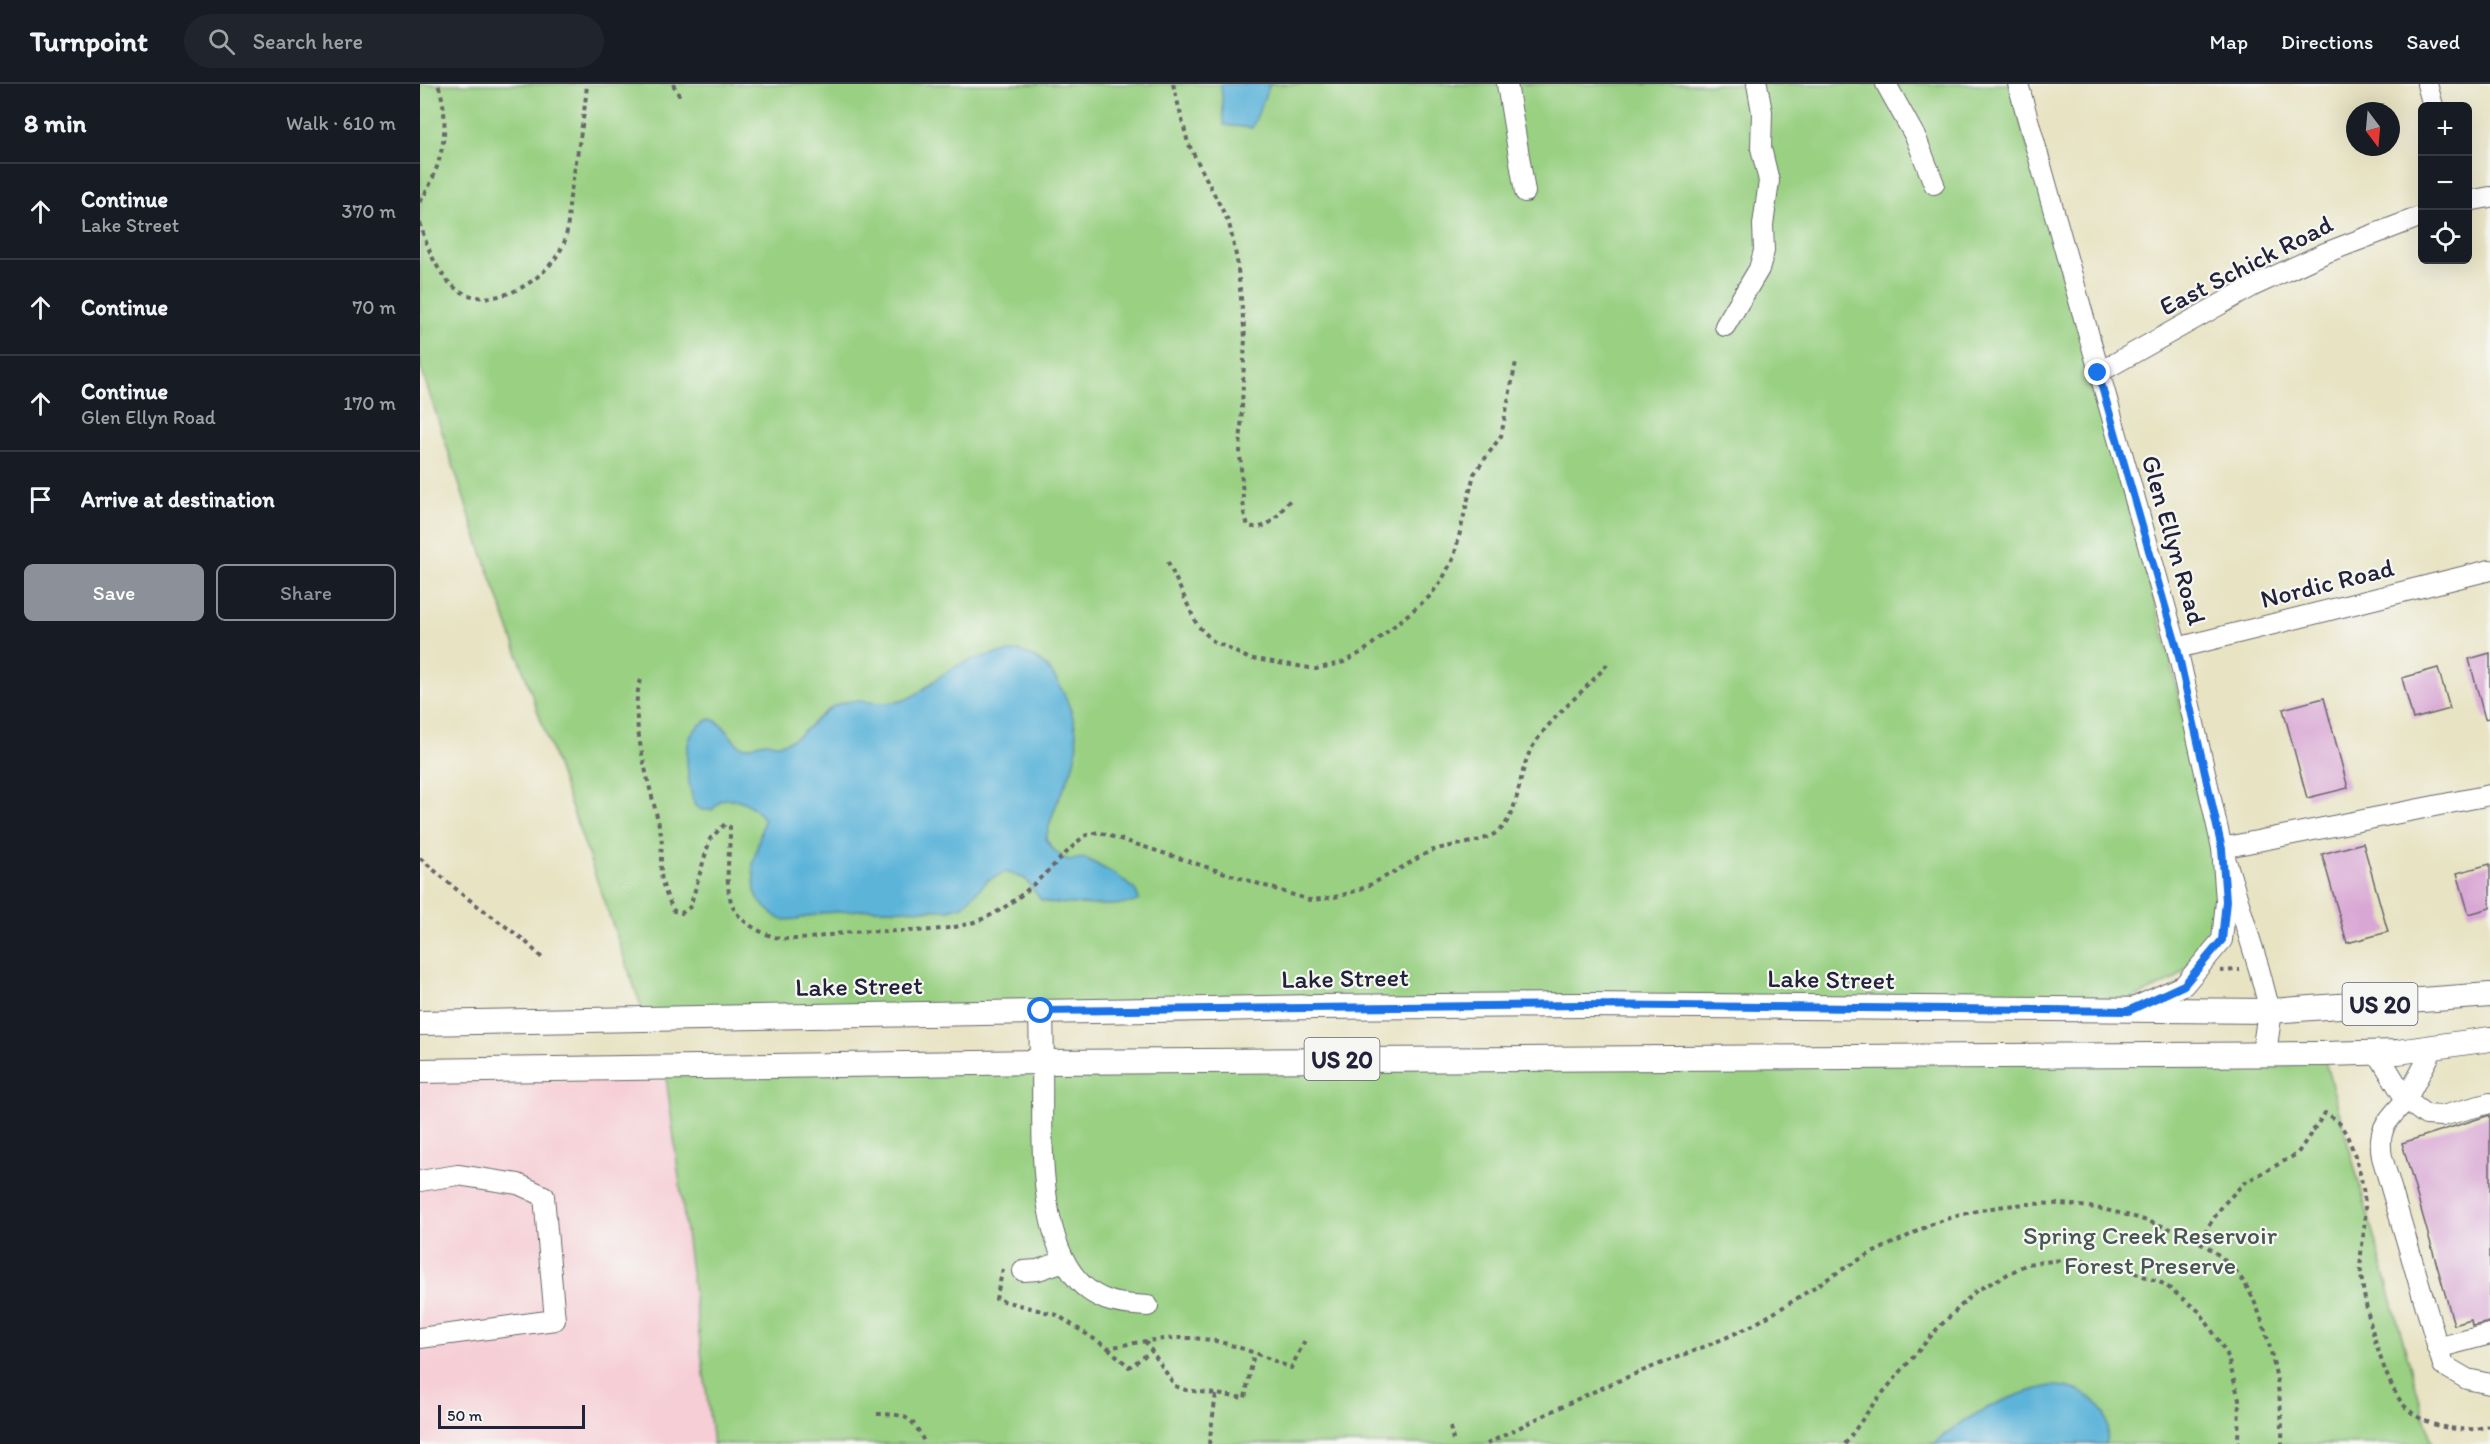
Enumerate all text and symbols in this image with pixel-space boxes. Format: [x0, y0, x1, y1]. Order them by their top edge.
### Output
search box [184, 14, 604, 68]
text: Turnpoint [30, 24, 148, 58]
icon: search [205, 25, 238, 58]
text: Search here [253, 28, 363, 55]
text: Map [2210, 29, 2248, 54]
text: Directions [2281, 29, 2373, 54]
text: Saved [2406, 29, 2460, 54]
north arrow [2346, 102, 2400, 156]
map controls [2418, 102, 2472, 264]
button: + [2418, 102, 2472, 156]
text: 8 min [24, 107, 86, 139]
text: Walk · 610 m [286, 111, 396, 135]
button: − [2418, 156, 2472, 210]
text: Continue [81, 186, 168, 213]
icon: ahead [24, 195, 57, 228]
text: 370 m [342, 199, 396, 223]
street label: East Schick Road [2154, 207, 2339, 322]
button: locate [2418, 210, 2472, 264]
text: Lake Street [81, 213, 179, 237]
icon: ahead [24, 291, 57, 324]
text: Continue [81, 294, 168, 321]
text: 70 m [352, 295, 396, 319]
route end [2084, 359, 2110, 385]
text: Continue [81, 378, 168, 405]
icon: ahead [24, 387, 57, 420]
text: 170 m [343, 391, 396, 415]
text: Glen Ellyn Road [81, 405, 216, 429]
street label: Glen Ellyn Road [2134, 451, 2214, 629]
icon: arrive [24, 483, 57, 516]
text: Arrive at destination [81, 486, 275, 513]
street label: Nordic Road [2257, 551, 2398, 615]
button: Save [24, 564, 204, 621]
button: Share [216, 564, 396, 621]
street label: Lake Street [1281, 961, 1409, 995]
street label: Lake Street [1767, 962, 1895, 996]
street label: Lake Street [795, 969, 923, 1003]
road number: US 20 [2342, 983, 2418, 1025]
route start [1027, 997, 1053, 1023]
road number: US 20 [1304, 1038, 1380, 1080]
park label: Spring Creek Reservoir Forest Preserve [2023, 1219, 2278, 1281]
scale bar [438, 1402, 585, 1430]
text: 50 m [447, 1406, 482, 1425]

